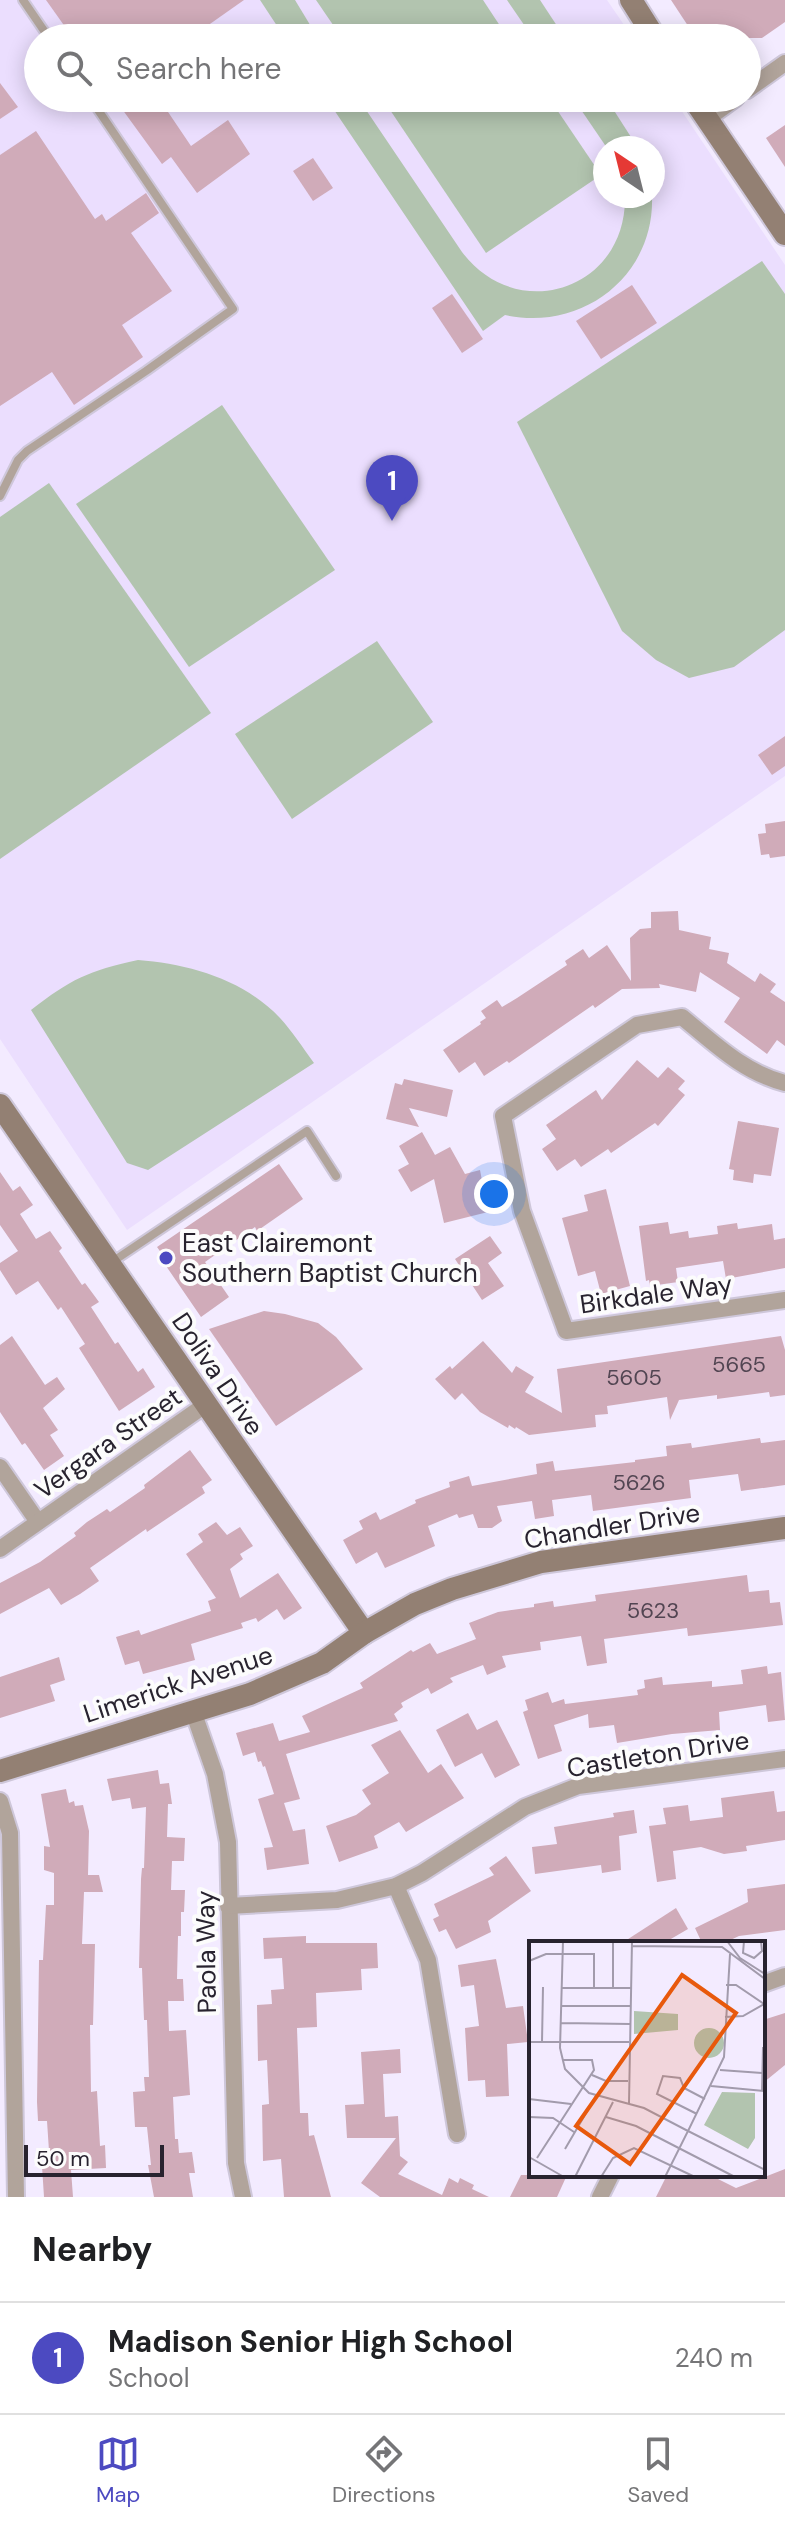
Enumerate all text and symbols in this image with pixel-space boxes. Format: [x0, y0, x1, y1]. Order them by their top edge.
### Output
search box [24, 24, 761, 112]
icon: search [52, 46, 96, 90]
text: Search here [116, 49, 282, 88]
north arrow [593, 136, 665, 208]
pin: 1 [366, 455, 418, 521]
your location [474, 1174, 514, 1214]
place label: East Clairemont Southern Baptist Church [182, 1226, 478, 1290]
marker: East Clairemont Southern Baptist Church [157, 1249, 175, 1267]
street label: Birkdale Way [578, 1266, 734, 1322]
street label: Doliva Drive [164, 1306, 272, 1442]
house number: 5665 [712, 1350, 766, 1379]
house number: 5605 [606, 1363, 662, 1392]
street label: Vergara Street [27, 1380, 189, 1506]
house number: 5626 [612, 1468, 666, 1497]
street label: Chandler Drive [522, 1495, 702, 1557]
house number: 5623 [627, 1596, 679, 1625]
street label: Limerick Avenue [79, 1637, 277, 1731]
street label: Castleton Drive [564, 1723, 752, 1785]
street label: Paola Way [188, 1890, 224, 2014]
inset map [529, 1941, 765, 2177]
scale bar [24, 2141, 164, 2177]
text: 50 m [36, 2144, 90, 2173]
text: Nearby [32, 2227, 152, 2272]
text: Madison Senior High School [108, 2322, 513, 2361]
text: 1 [53, 2341, 63, 2375]
text: 240 m [675, 2341, 753, 2375]
text: School [108, 2361, 190, 2395]
tab: Map [96, 2432, 140, 2509]
tab: Directions [332, 2432, 436, 2509]
tab: Saved [627, 2432, 689, 2509]

